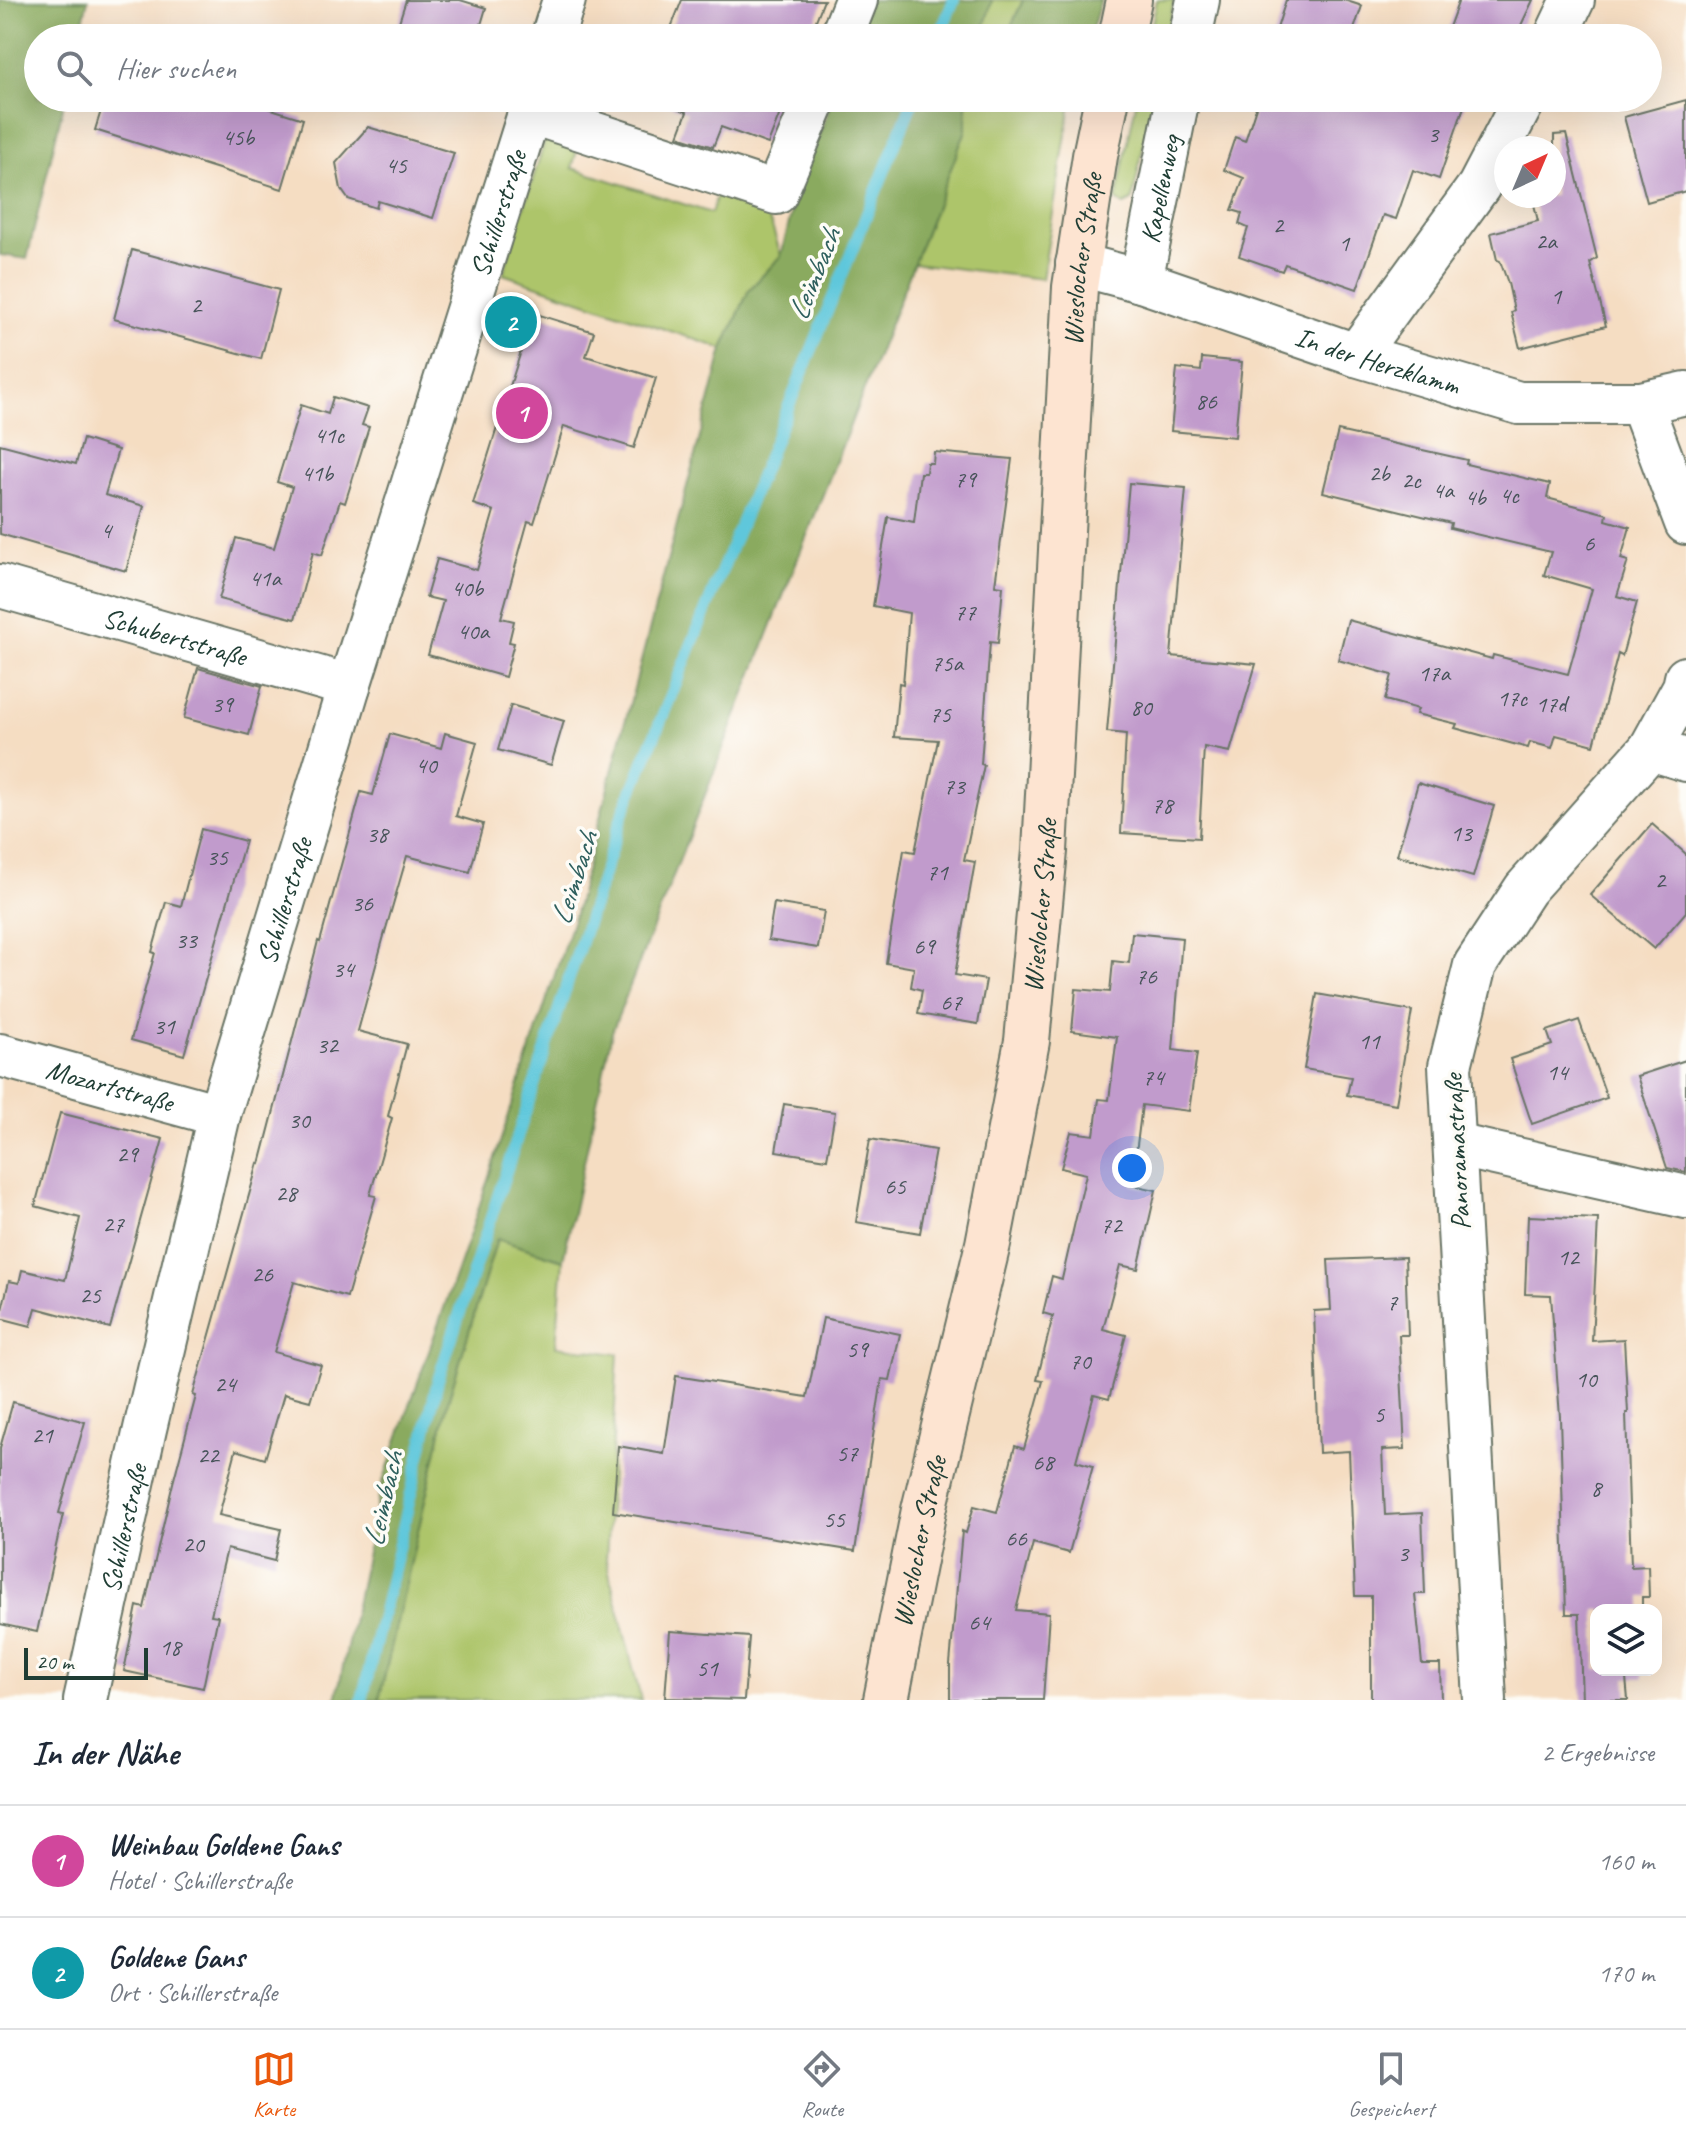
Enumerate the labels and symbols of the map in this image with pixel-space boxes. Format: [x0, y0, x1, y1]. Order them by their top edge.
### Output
house number: 3 [1428, 119, 1441, 149]
house number: 45b [222, 122, 256, 152]
street label: Kapellenweg [1132, 130, 1189, 246]
north arrow [1494, 136, 1566, 208]
street label: Schillerstraße [462, 144, 535, 281]
house number: 45 [385, 150, 408, 180]
street label: Wieslocher Straße [1055, 169, 1110, 346]
house number: 2 [1273, 210, 1286, 240]
water label: Leimbach [779, 221, 850, 325]
house number: 2a [1535, 226, 1558, 256]
house number: 1 [1339, 228, 1351, 258]
house number: 1 [1551, 281, 1563, 311]
house number: 2 [191, 290, 204, 320]
pin: 2 [485, 292, 537, 352]
street label: In der Herzklamm [1291, 318, 1465, 403]
pin: 1 [496, 383, 548, 443]
house number: 86 [1195, 386, 1218, 416]
house number: 41c [314, 420, 346, 450]
house number: 41b [301, 458, 335, 488]
house number: 2b [1368, 458, 1391, 488]
house number: 79 [954, 464, 978, 494]
house number: 2c [1401, 465, 1422, 495]
house number: 4a [1432, 475, 1455, 505]
house number: 4c [1499, 480, 1520, 510]
house number: 4b [1464, 482, 1487, 512]
house number: 4 [101, 515, 114, 545]
house number: 6 [1584, 528, 1596, 558]
house number: 41a [249, 563, 283, 593]
house number: 40b [451, 573, 485, 603]
house number: 77 [954, 597, 977, 627]
street label: Schubertstraße [99, 599, 252, 674]
house number: 40a [457, 616, 491, 646]
house number: 75a [931, 648, 965, 678]
house number: 17a [1418, 658, 1452, 688]
house number: 17c [1497, 683, 1529, 713]
house number: 39 [211, 689, 235, 719]
house number: 17d [1535, 689, 1570, 719]
house number: 80 [1130, 692, 1154, 722]
house number: 75 [929, 699, 952, 729]
house number: 40 [415, 750, 439, 780]
house number: 73 [943, 771, 967, 801]
house number: 78 [1151, 790, 1175, 820]
street label: Wieslocher Straße [1015, 816, 1065, 994]
house number: 13 [1450, 818, 1474, 848]
house number: 38 [366, 819, 390, 849]
water label: Leimbach [541, 825, 607, 929]
street label: Schillerstraße [249, 832, 321, 968]
house number: 35 [206, 842, 229, 872]
house number: 71 [926, 857, 949, 887]
house number: 2 [1655, 865, 1668, 895]
house number: 36 [351, 888, 374, 918]
house number: 33 [175, 925, 199, 955]
house number: 69 [913, 931, 937, 961]
house number: 34 [332, 954, 356, 984]
house number: 76 [1135, 961, 1158, 991]
house number: 67 [940, 987, 963, 1017]
house number: 31 [153, 1011, 176, 1041]
house number: 11 [1358, 1026, 1381, 1056]
house number: 32 [316, 1030, 340, 1060]
street label: Mozartstraße [42, 1052, 179, 1120]
house number: 14 [1546, 1057, 1570, 1087]
house number: 74 [1142, 1062, 1166, 1092]
street label: Panoramastraße [1435, 1071, 1478, 1231]
house number: 30 [288, 1105, 312, 1135]
house number: 29 [116, 1139, 140, 1169]
your location [1112, 1148, 1152, 1188]
house number: 65 [884, 1171, 907, 1201]
house number: 28 [275, 1178, 299, 1208]
house number: 27 [102, 1209, 125, 1239]
house number: 72 [1100, 1210, 1124, 1240]
house number: 12 [1557, 1242, 1581, 1272]
house number: 26 [251, 1259, 274, 1289]
house number: 25 [79, 1280, 102, 1310]
house number: 7 [1387, 1287, 1399, 1317]
house number: 59 [846, 1334, 870, 1364]
house number: 70 [1069, 1346, 1093, 1376]
house number: 10 [1575, 1364, 1599, 1394]
house number: 24 [214, 1369, 238, 1399]
house number: 5 [1374, 1399, 1386, 1429]
house number: 21 [31, 1420, 54, 1450]
house number: 57 [836, 1438, 859, 1468]
house number: 22 [197, 1440, 221, 1470]
water label: Leimbach [354, 1446, 413, 1550]
house number: 68 [1032, 1447, 1056, 1477]
street label: Wieslocher Straße [884, 1451, 955, 1630]
street label: Schillerstraße [92, 1459, 155, 1596]
house number: 8 [1591, 1473, 1604, 1503]
house number: 55 [823, 1504, 846, 1534]
house number: 66 [1005, 1523, 1028, 1553]
house number: 20 [182, 1529, 206, 1559]
house number: 3 [1398, 1538, 1411, 1568]
house number: 64 [968, 1607, 992, 1637]
house number: 18 [159, 1632, 183, 1662]
scale bar [24, 1644, 148, 1680]
house number: 51 [696, 1653, 719, 1683]

